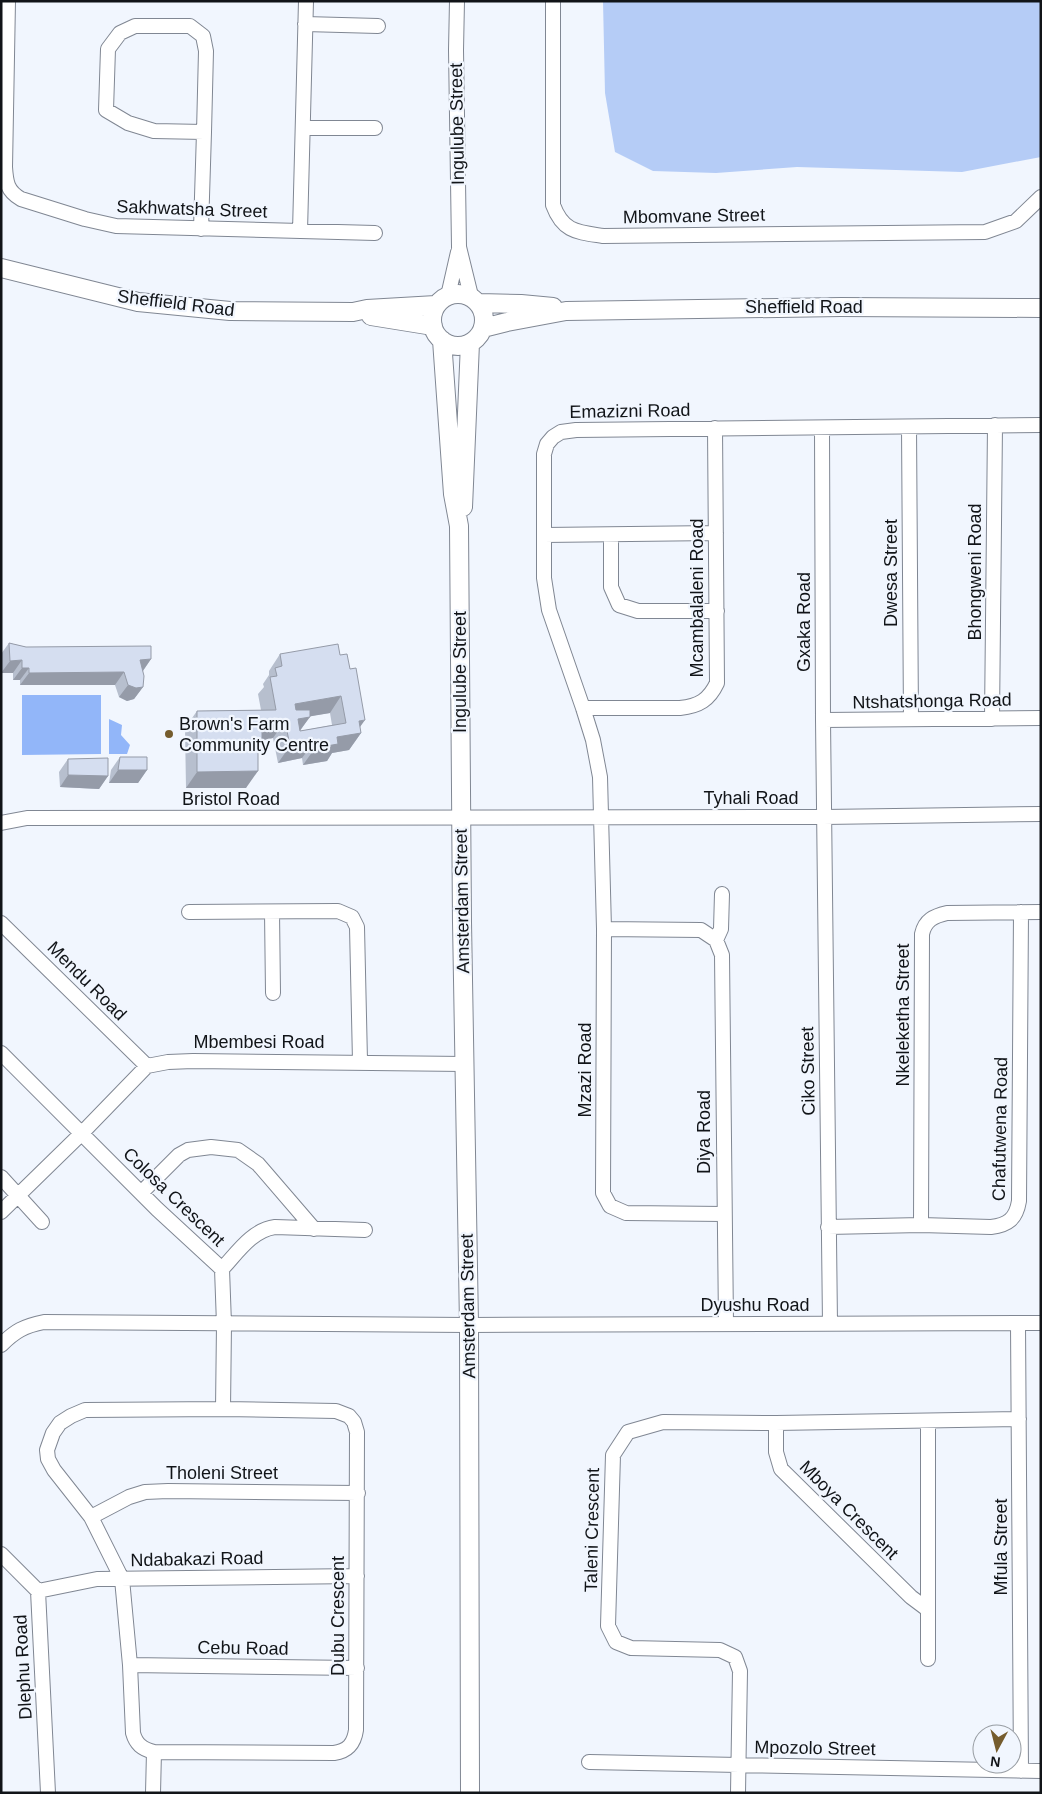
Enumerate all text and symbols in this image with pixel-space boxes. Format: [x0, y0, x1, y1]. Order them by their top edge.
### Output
street label: Ingulube Street [446, 63, 468, 185]
street label: Sakhwatsha Street [116, 196, 268, 222]
street label: Mbomvane Street [623, 205, 765, 227]
street label: Sheffield Road [116, 286, 236, 320]
street label: Sheffield Road [745, 297, 863, 317]
street label: Emazizni Road [569, 400, 691, 422]
street label: Bhongweni Road [965, 503, 985, 641]
street label: Mcambalaleni Road [687, 518, 707, 678]
street label: Dwesa Street [881, 519, 901, 627]
street label: Gxaka Road [794, 572, 814, 672]
street label: Ingulube Street [450, 611, 470, 733]
street label: Ntshatshonga Road [852, 690, 1012, 712]
place label: Brown's Farm Community Centre [179, 714, 329, 755]
marker: Brown's Farm Community Centre [163, 728, 175, 740]
street label: Tyhali Road [703, 788, 799, 808]
street label: Bristol Road [182, 789, 280, 809]
street label: Amsterdam Street [451, 828, 473, 974]
street label: Mendu Road [43, 937, 131, 1025]
street label: Nkeleketha Street [893, 943, 913, 1087]
street label: Mzazi Road [575, 1022, 595, 1118]
street label: Ciko Street [797, 1026, 819, 1116]
street label: Mbembesi Road [193, 1032, 325, 1052]
street label: Chafutwena Road [989, 1057, 1011, 1201]
street label: Diya Road [694, 1090, 714, 1174]
street label: Colosa Crescent [119, 1144, 229, 1250]
street label: Amsterdam Street [457, 1233, 479, 1379]
street label: Dyushu Road [700, 1295, 810, 1315]
street label: Mboya Crescent [796, 1457, 902, 1563]
street label: Tholeni Street [166, 1463, 278, 1483]
street label: Taleni Crescent [581, 1468, 603, 1592]
street label: Mfula Street [991, 1498, 1011, 1596]
street label: Ndabakazi Road [130, 1548, 264, 1570]
street label: Dubu Crescent [328, 1556, 348, 1676]
street label: Dlephu Road [10, 1614, 36, 1720]
street label: Cebu Road [197, 1637, 289, 1659]
north arrow [972, 1724, 1022, 1774]
street label: Mpozolo Street [754, 1737, 876, 1759]
text: N [989, 1753, 1001, 1770]

